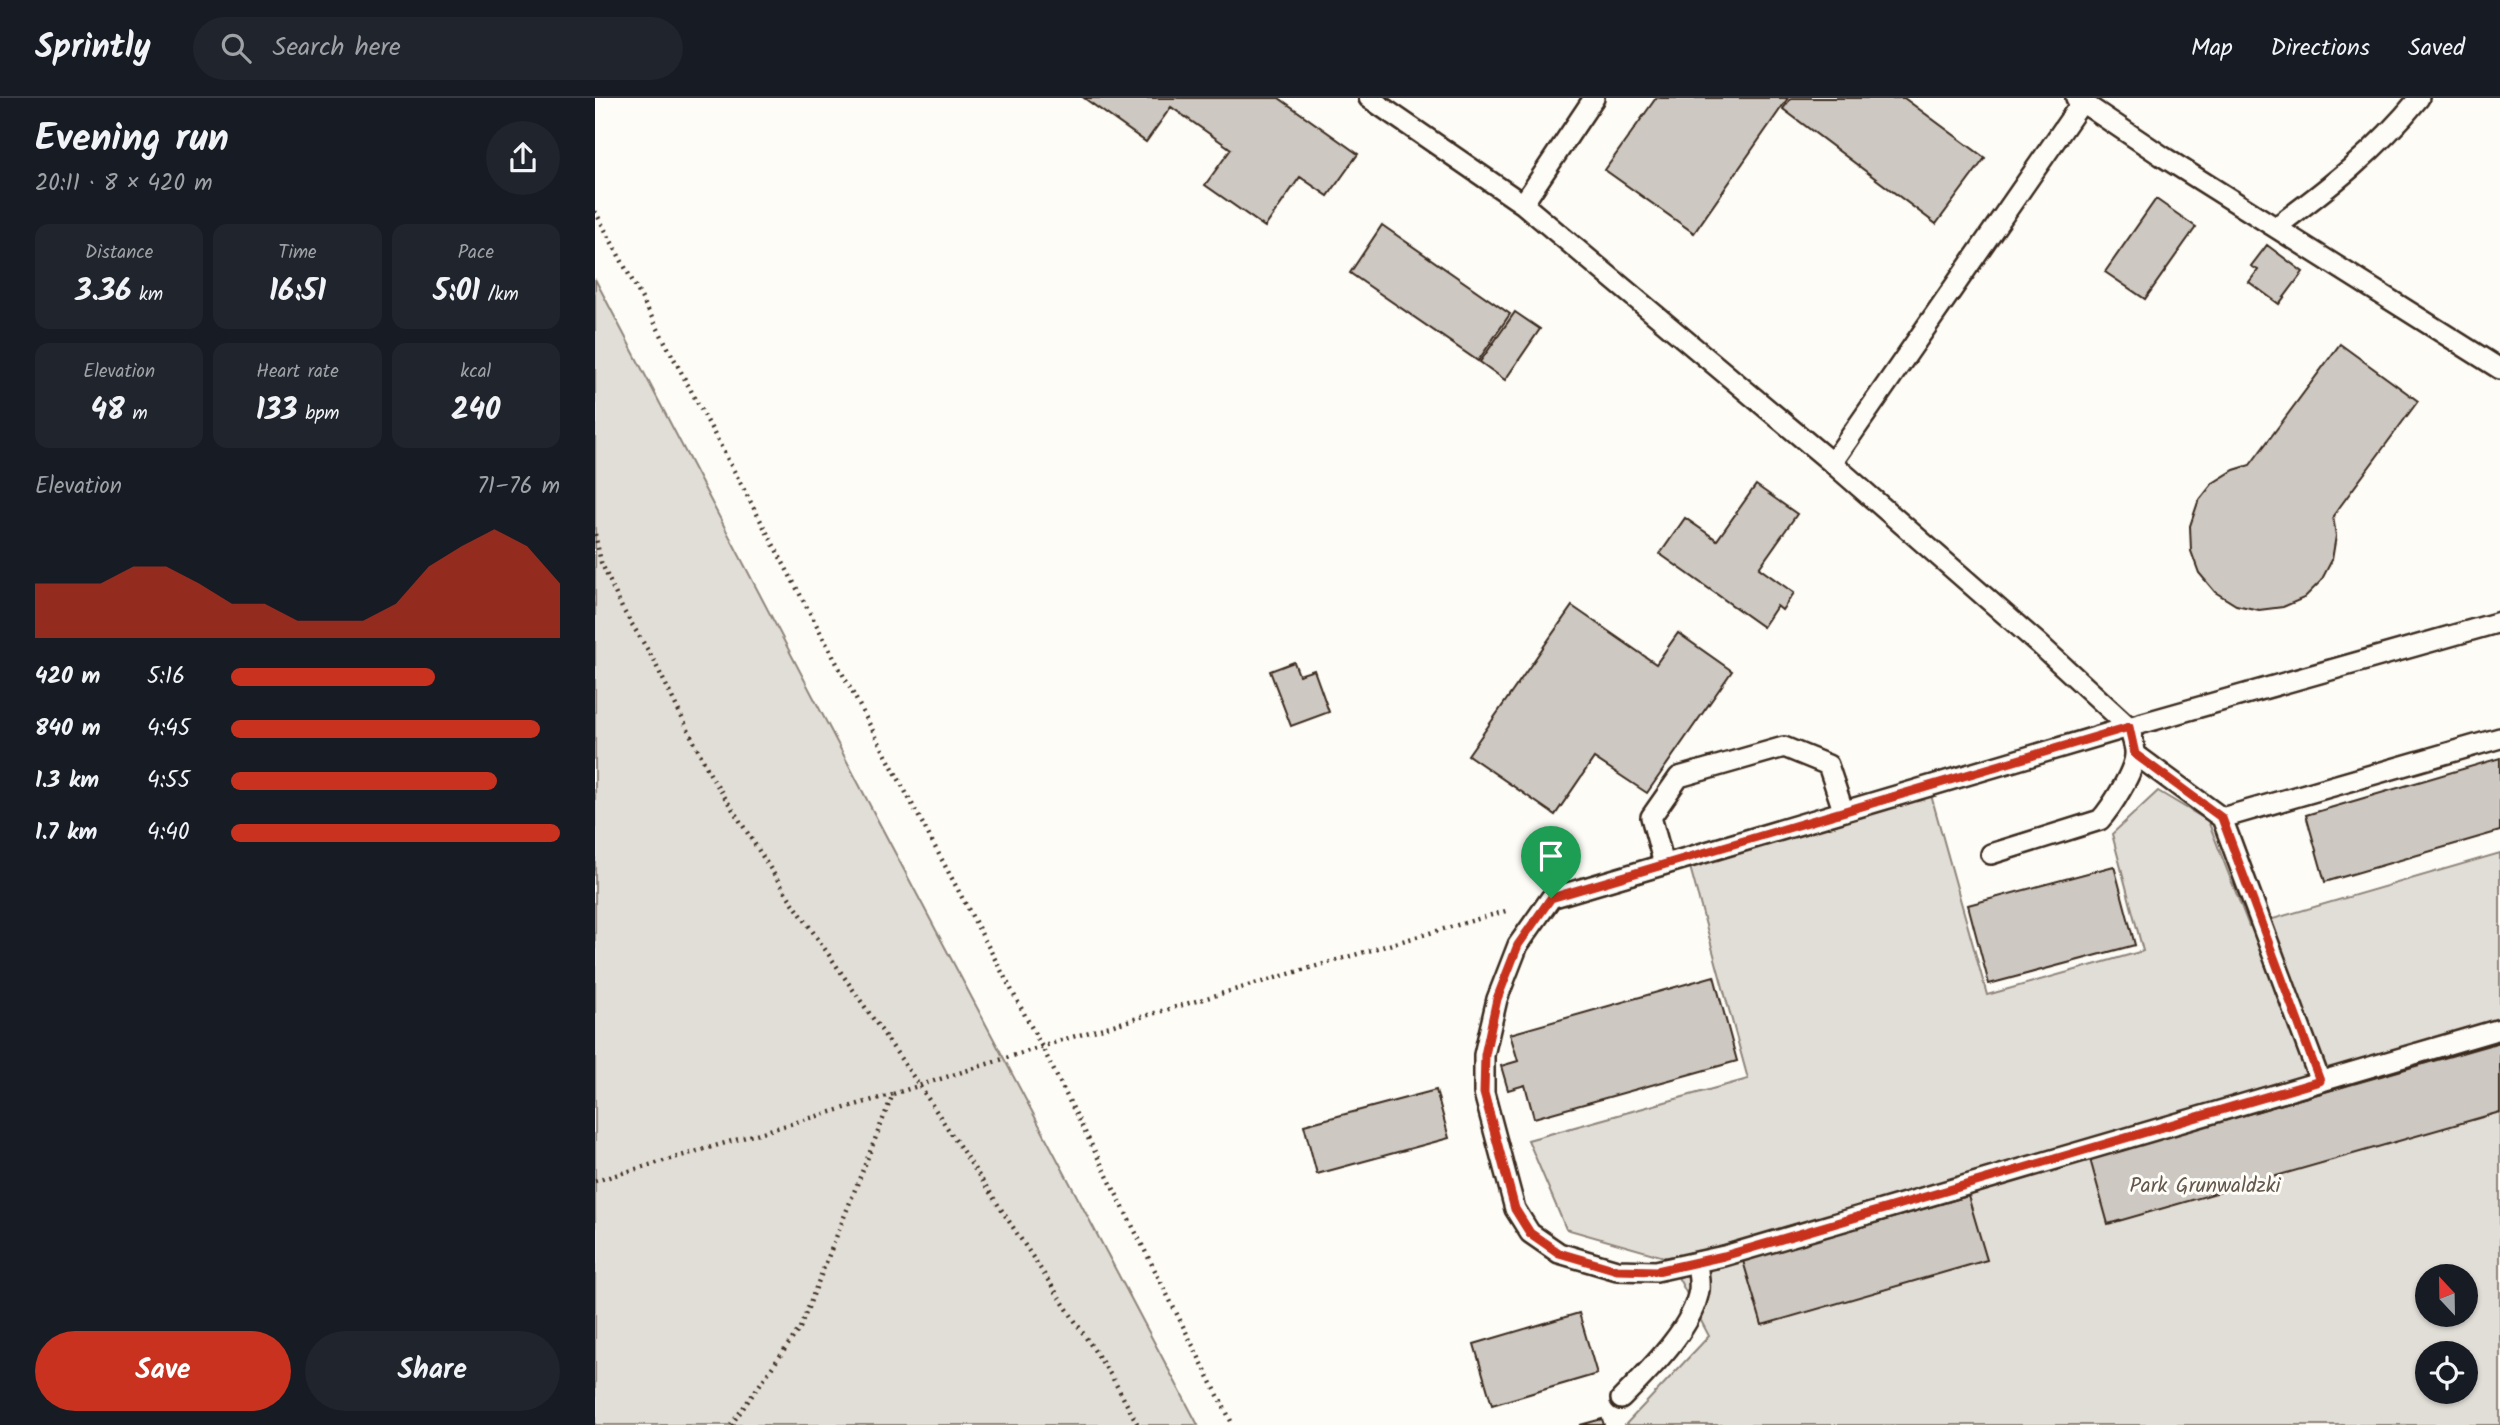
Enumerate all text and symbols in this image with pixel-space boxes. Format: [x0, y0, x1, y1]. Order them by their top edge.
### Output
search box [193, 17, 683, 80]
text: Sprintly [35, 22, 151, 75]
text: Search here [273, 27, 401, 69]
icon: search [217, 29, 255, 67]
text: Map [2191, 29, 2233, 68]
text: Directions [2271, 29, 2370, 68]
text: Saved [2408, 29, 2465, 68]
text: Evening run [35, 110, 229, 170]
button: share [486, 121, 560, 195]
text: 20:11 · 8 × 420 m [35, 166, 212, 202]
text: Distance [85, 238, 153, 268]
text: Time [278, 238, 317, 268]
text: Pace [458, 238, 494, 268]
text: 3.36 [75, 268, 131, 316]
text: 16:51 [269, 268, 326, 316]
text: 5:01 [433, 268, 480, 316]
text: km [131, 280, 163, 310]
text: /km [480, 280, 519, 310]
text: Elevation [83, 357, 155, 387]
text: Heart rate [256, 357, 339, 387]
text: kcal [460, 357, 491, 387]
text: 48 [91, 387, 125, 435]
text: 133 [256, 387, 298, 435]
text: 240 [451, 387, 500, 435]
text: m [125, 399, 148, 429]
text: bpm [298, 399, 339, 429]
text: Elevation [35, 469, 122, 505]
text: 71–76 m [477, 469, 560, 505]
text: 420 m [35, 659, 100, 695]
text: 5:16 [147, 659, 185, 695]
text: 840 m [35, 711, 101, 747]
text: 4:45 [147, 711, 190, 747]
text: 1.3 km [35, 763, 99, 799]
text: 4:55 [147, 763, 190, 799]
text: 1.7 km [35, 815, 97, 851]
text: 4:40 [147, 815, 190, 851]
pin [1521, 826, 1581, 898]
icon: arrive [1532, 837, 1570, 875]
park label: Park Grunwaldzki [2129, 1170, 2282, 1203]
north arrow [2415, 1264, 2478, 1326]
map controls [2415, 1264, 2478, 1404]
button: Save [35, 1331, 291, 1411]
button: Share [305, 1331, 560, 1411]
button: locate [2415, 1341, 2478, 1404]

